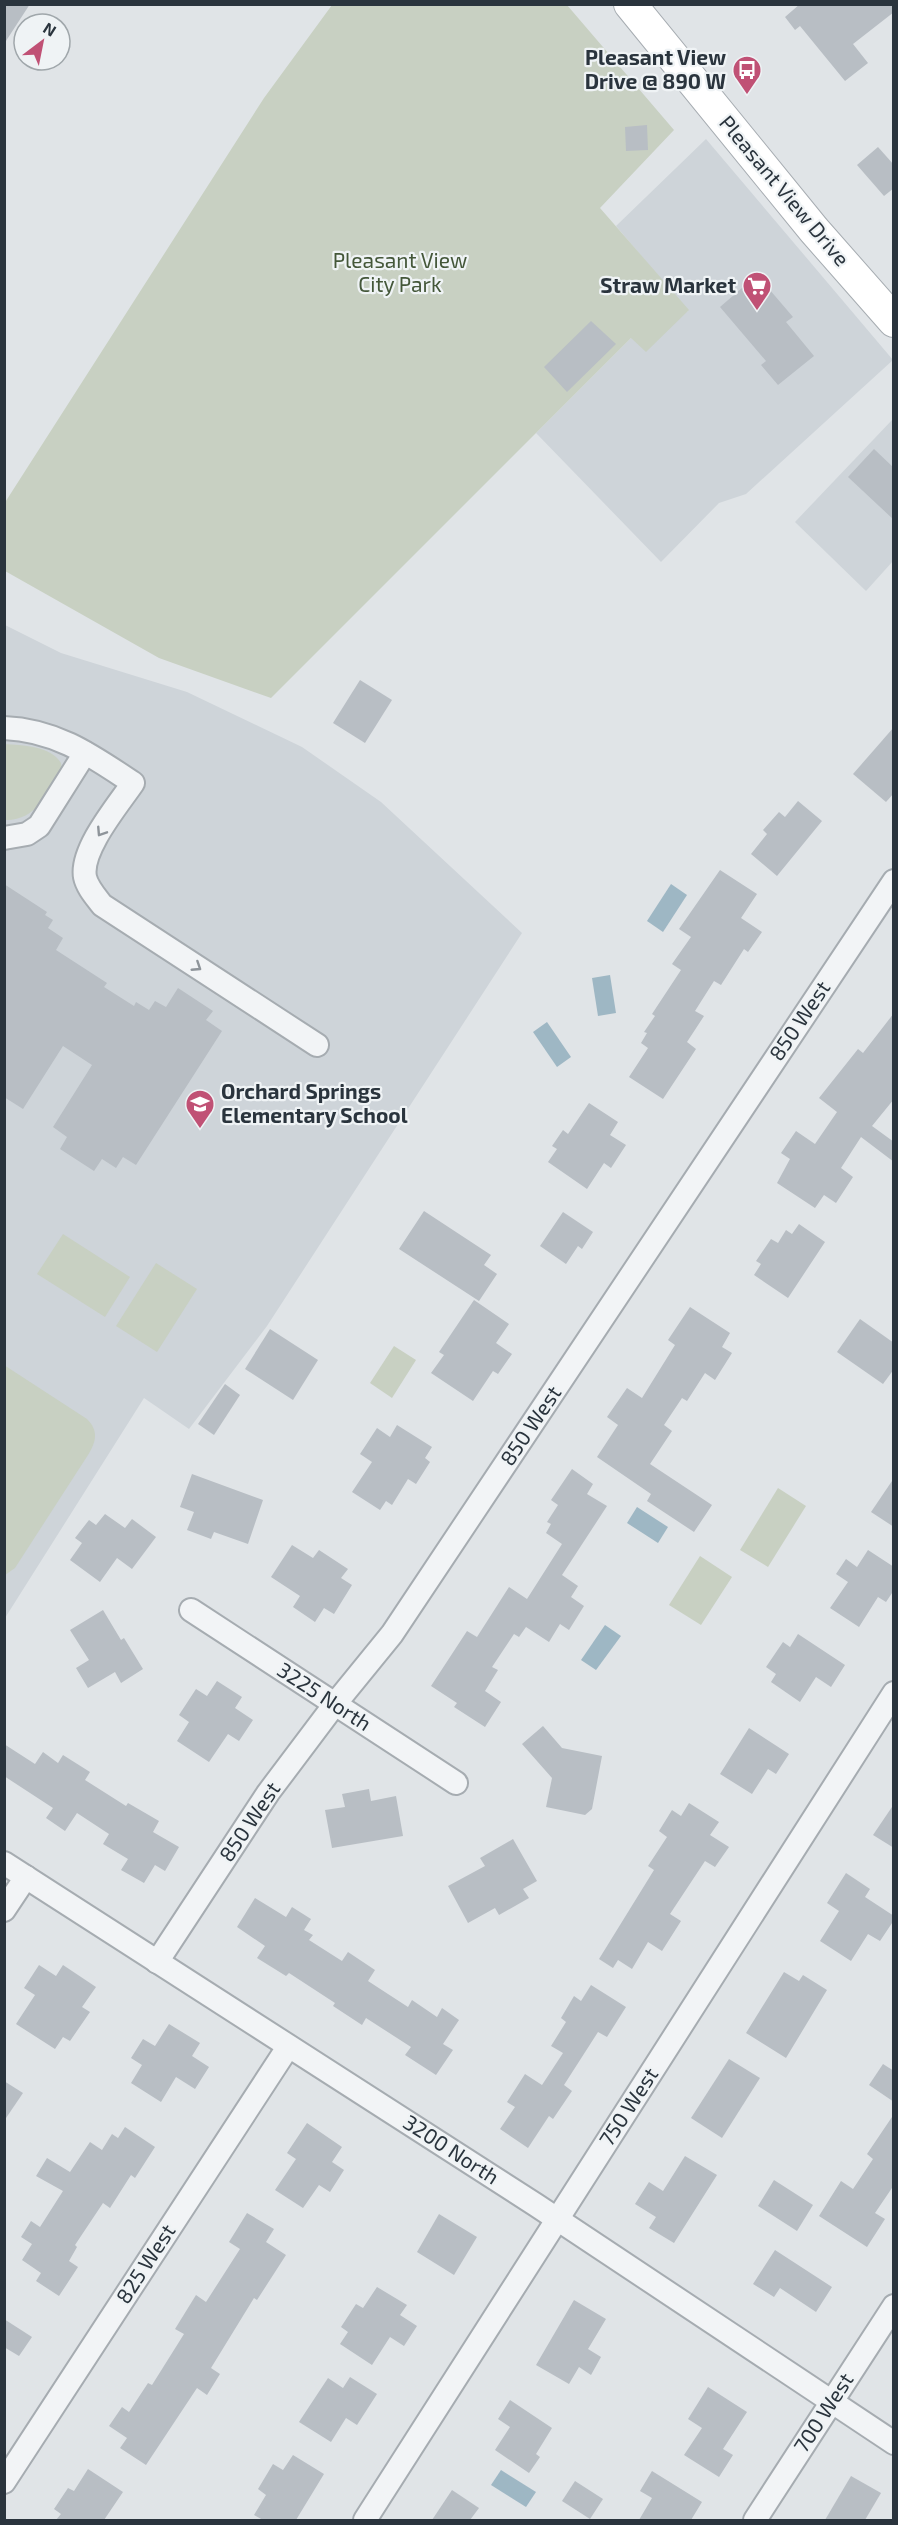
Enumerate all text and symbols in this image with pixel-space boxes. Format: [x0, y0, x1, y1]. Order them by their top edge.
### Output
north arrow [12, 12, 72, 72]
text: N [40, 18, 60, 40]
place label: Pleasant View Drive @ 890 W [585, 44, 726, 93]
bus stop icon: Pleasant View Drive @ 890 W [731, 54, 763, 96]
street label: Pleasant View Drive [715, 110, 855, 270]
park label: Pleasant View City Park [333, 247, 467, 296]
supermarket icon: Straw Market [741, 270, 773, 312]
place label: Straw Market [600, 272, 736, 297]
one-way arrow [96, 826, 108, 836]
one-way arrow [190, 960, 201, 971]
street label: 850 West [763, 976, 834, 1065]
place label: Orchard Springs Elementary School [221, 1078, 408, 1128]
school or university icon: Orchard Springs Elementary School [184, 1088, 216, 1130]
street label: 850 West [494, 1381, 565, 1470]
street label: 3225 North [273, 1656, 376, 1735]
street label: 850 West [213, 1777, 284, 1866]
street label: 750 West [593, 2062, 662, 2150]
street label: 3200 North [399, 2109, 504, 2189]
street label: 825 West [110, 2219, 180, 2308]
street label: 700 West [788, 2368, 858, 2457]

